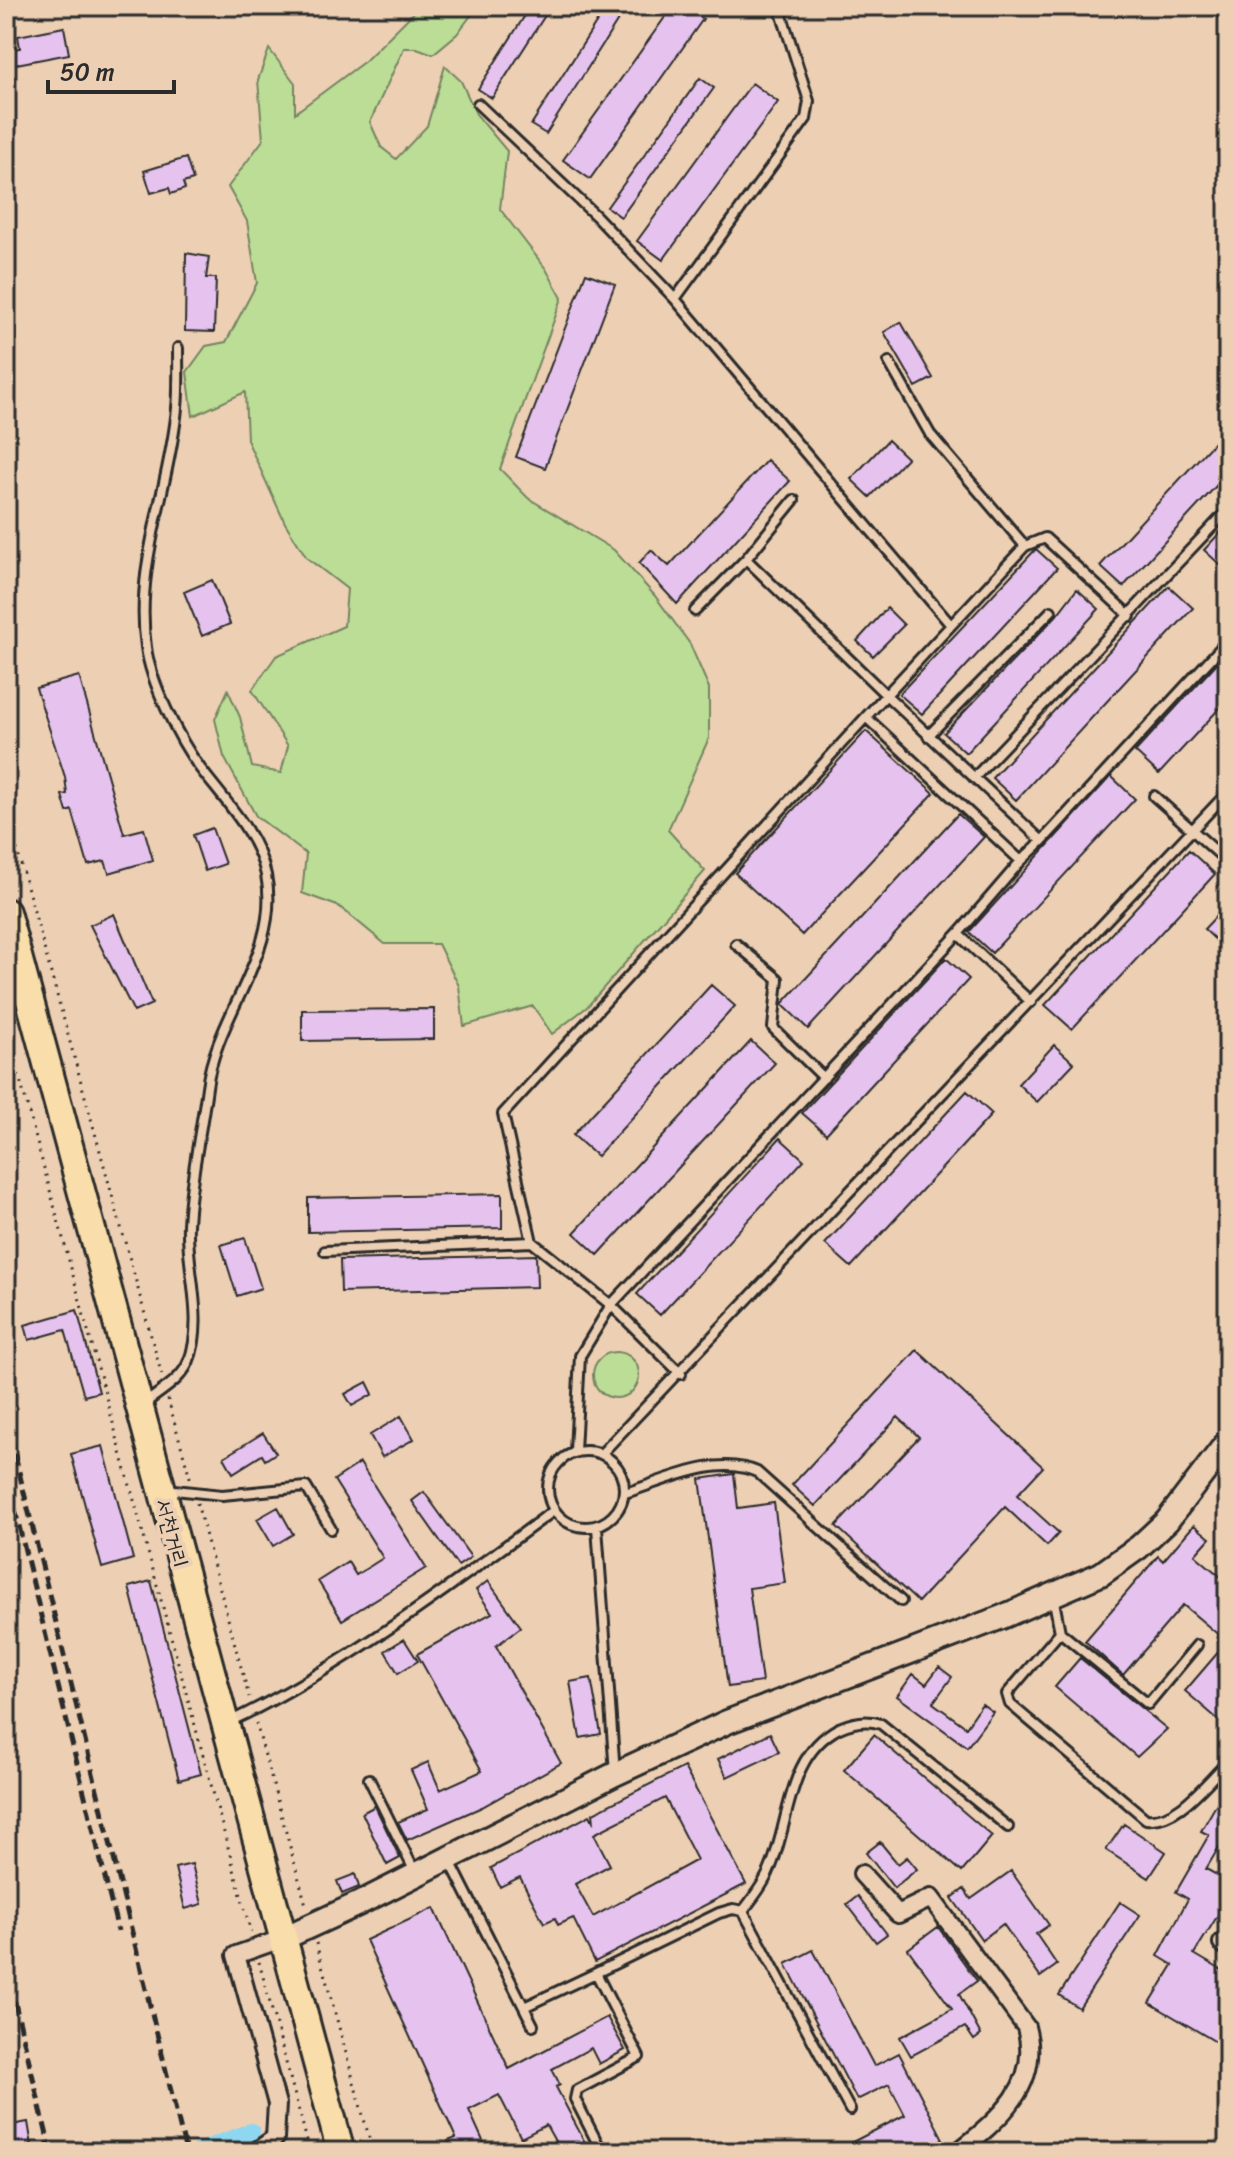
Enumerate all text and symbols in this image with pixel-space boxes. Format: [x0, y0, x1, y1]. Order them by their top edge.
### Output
scale bar [48, 44, 174, 94]
text: 50 m [60, 51, 115, 93]
street label: 서천거리 [144, 1494, 200, 1572]

